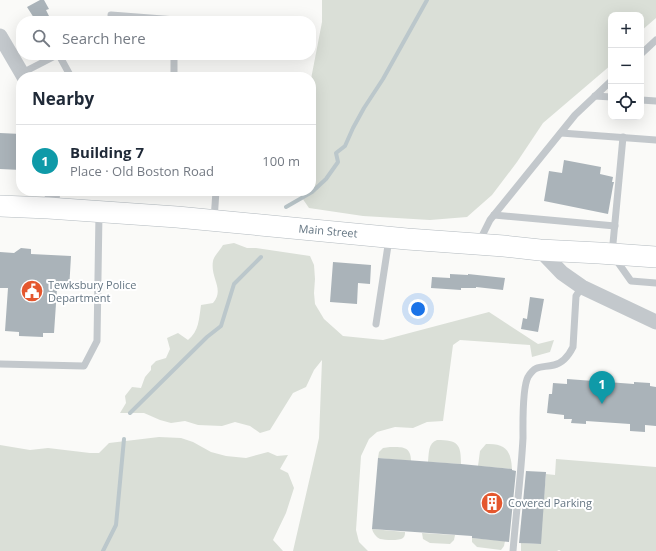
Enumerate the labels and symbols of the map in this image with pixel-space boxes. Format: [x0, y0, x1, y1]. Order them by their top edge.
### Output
street label: Main Street [298, 220, 358, 241]
place label: Tewksbury Police Department [48, 277, 136, 305]
public building icon: Tewksbury Police Department [19, 278, 45, 304]
your location [408, 299, 428, 319]
pin: 1 [589, 371, 615, 404]
building icon: Covered Parking [479, 490, 505, 516]
place label: Covered Parking [508, 495, 592, 510]

